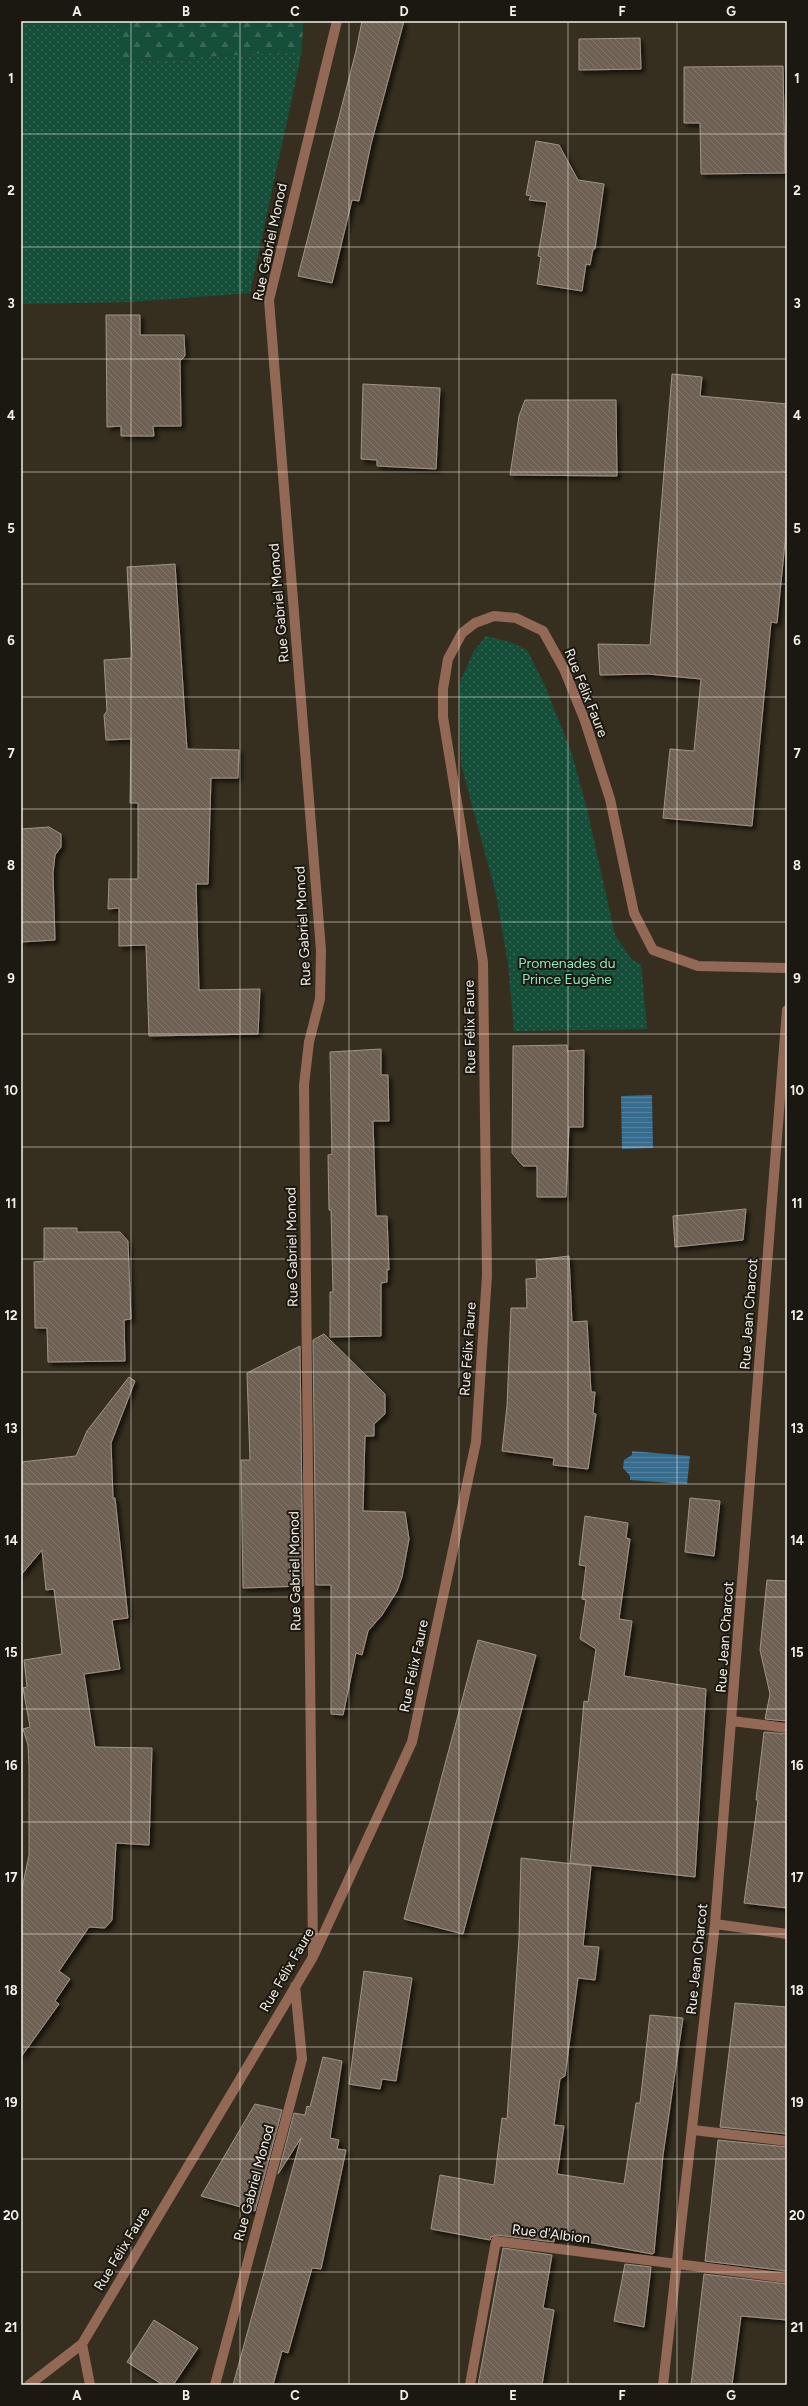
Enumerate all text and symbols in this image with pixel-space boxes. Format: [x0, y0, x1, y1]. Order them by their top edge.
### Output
text: A [72, 4, 82, 19]
text: B [182, 4, 190, 19]
text: C [290, 4, 300, 19]
text: D [399, 4, 409, 19]
text: E [509, 4, 517, 19]
text: F [618, 4, 626, 19]
text: G [726, 4, 736, 19]
text: 1 [8, 71, 14, 86]
text: 1 [794, 71, 800, 86]
street label: Rue Gabriel Monod [249, 182, 291, 302]
text: 2 [7, 183, 15, 198]
text: 2 [793, 183, 801, 198]
text: 3 [7, 296, 15, 311]
text: 3 [793, 296, 801, 311]
text: 4 [7, 408, 15, 423]
text: 4 [793, 408, 801, 423]
text: 5 [7, 521, 15, 536]
text: 5 [793, 521, 801, 536]
street label: Rue Gabriel Monod [265, 543, 293, 663]
text: 6 [7, 633, 15, 648]
text: 6 [793, 633, 801, 648]
street label: Rue Félix Faure [560, 646, 612, 740]
text: 7 [7, 746, 15, 761]
text: 7 [793, 746, 801, 761]
text: 8 [7, 858, 15, 873]
text: 8 [793, 858, 801, 873]
street label: Rue Gabriel Monod [291, 866, 315, 986]
park label: Promenades du Prince Eugène [518, 955, 616, 988]
text: 9 [7, 971, 15, 986]
text: 9 [793, 971, 801, 986]
street label: Rue Félix Faure [461, 979, 479, 1074]
text: 10 [4, 1083, 18, 1098]
text: 10 [790, 1083, 804, 1098]
street label: Rue Gabriel Monod [282, 1187, 302, 1307]
text: 11 [6, 1196, 16, 1211]
text: 11 [792, 1196, 802, 1211]
street label: Rue Jean Charcot [737, 1258, 761, 1370]
street label: Rue Félix Faure [456, 1301, 480, 1397]
text: 12 [4, 1308, 18, 1323]
text: 12 [790, 1308, 804, 1323]
text: 13 [5, 1421, 17, 1436]
text: 13 [791, 1421, 803, 1436]
street label: Rue Gabriel Monod [285, 1511, 305, 1631]
text: 14 [4, 1533, 18, 1548]
text: 14 [790, 1533, 804, 1548]
street label: Rue Jean Charcot [713, 1581, 737, 1693]
street label: Rue Félix Faure [396, 1618, 432, 1714]
text: 15 [4, 1645, 18, 1660]
text: 15 [790, 1645, 804, 1660]
text: 16 [4, 1758, 18, 1773]
text: 16 [790, 1758, 804, 1773]
text: 17 [5, 1870, 17, 1885]
text: 17 [791, 1870, 803, 1885]
street label: Rue Jean Charcot [683, 1903, 711, 2015]
street label: Rue Félix Faure [256, 1925, 318, 2015]
text: 18 [4, 1983, 18, 1998]
text: 18 [790, 1983, 804, 1998]
text: 19 [4, 2095, 18, 2110]
text: 19 [790, 2095, 804, 2110]
street label: Rue Gabriel Monod [230, 2123, 278, 2243]
street label: Rue Félix Faure [90, 2204, 154, 2294]
text: 20 [3, 2208, 19, 2223]
text: 20 [789, 2208, 805, 2223]
street label: Rue d'Albion [511, 2221, 591, 2247]
text: 21 [4, 2320, 18, 2335]
text: 21 [790, 2320, 804, 2335]
text: A [72, 2388, 82, 2403]
text: B [182, 2388, 190, 2403]
text: C [290, 2388, 300, 2403]
text: D [399, 2388, 409, 2403]
text: E [509, 2388, 517, 2403]
text: F [618, 2388, 626, 2403]
text: G [726, 2388, 736, 2403]

